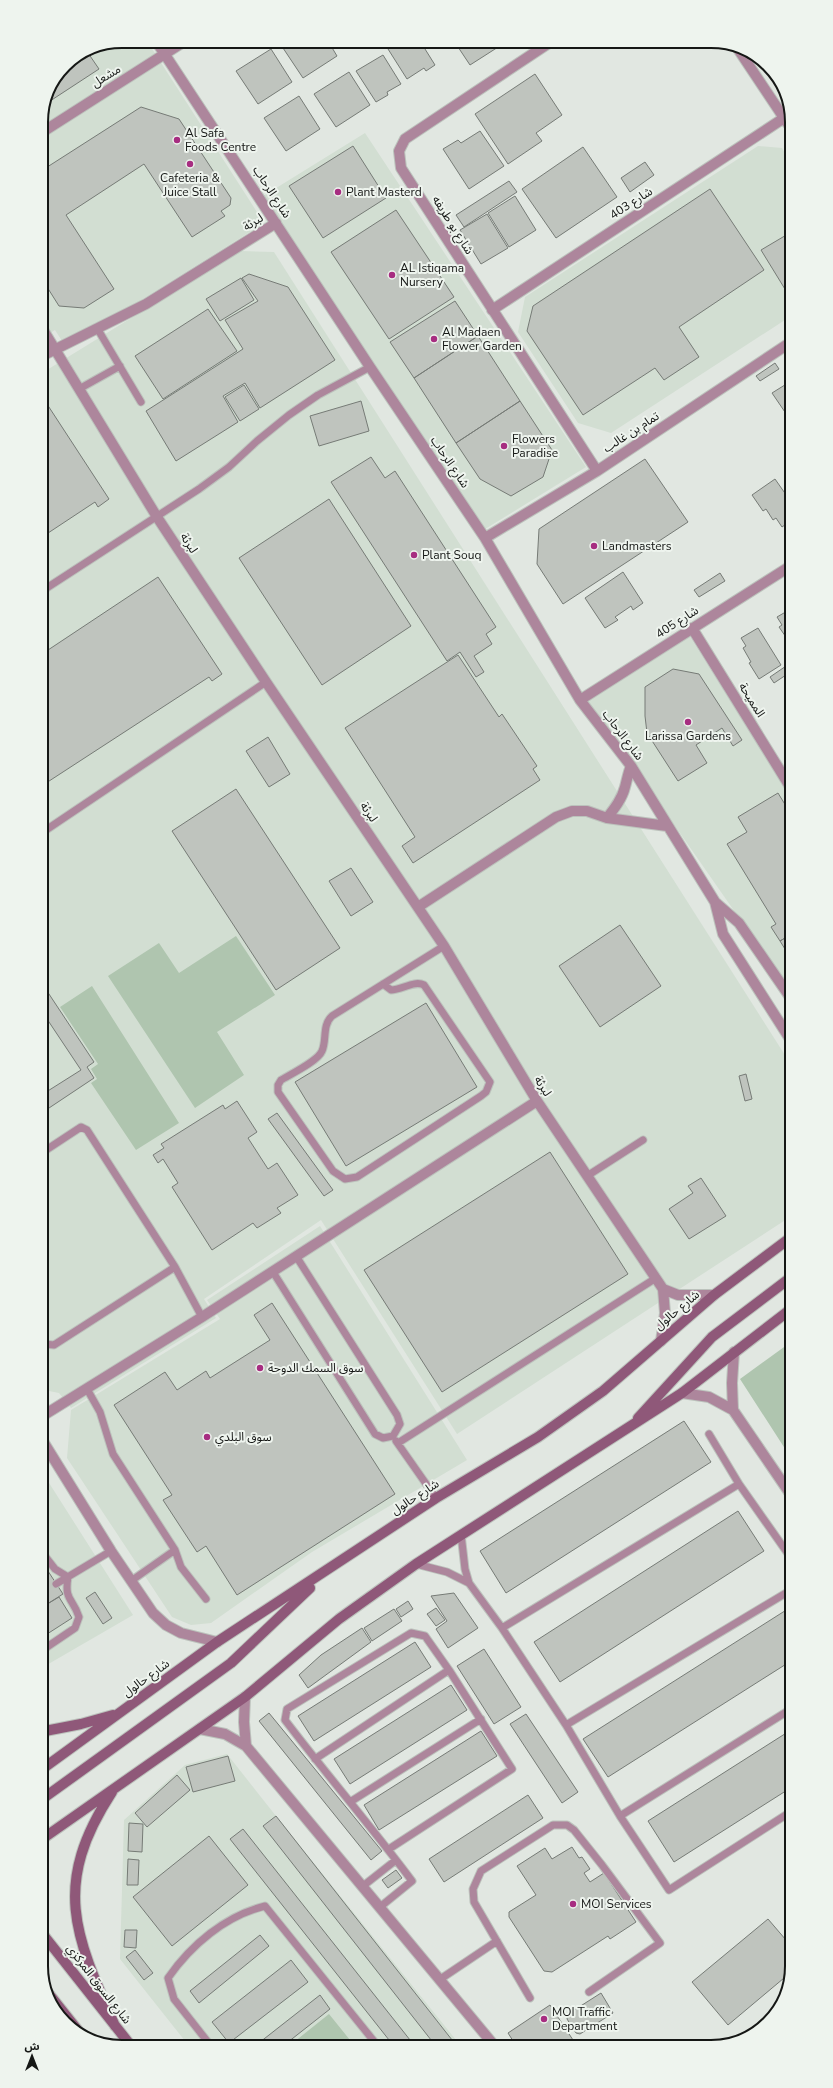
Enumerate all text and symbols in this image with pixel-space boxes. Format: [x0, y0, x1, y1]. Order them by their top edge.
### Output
street label: مشعل [88, 61, 124, 91]
place label: Al Safa Foods Centre [185, 125, 256, 155]
marker: Al Safa Foods Centre [172, 135, 182, 145]
marker: Cafeteria & Juice Stall [185, 159, 195, 169]
street label: شارع الرحاب [248, 163, 295, 222]
place label: Cafeteria & Juice Stall [160, 170, 221, 200]
street label: شارع 403 [606, 183, 656, 224]
place label: Plant Masterd [346, 184, 422, 200]
marker: Plant Masterd [333, 187, 343, 197]
street label: شارع بو طريفه [428, 193, 477, 258]
street label: لبرثة [240, 210, 266, 234]
place label: AL Istiqama Nursery [400, 260, 464, 290]
marker: AL Istiqama Nursery [387, 270, 397, 280]
place label: Al Madaen Flower Garden [442, 324, 522, 354]
marker: Al Madaen Flower Garden [429, 334, 439, 344]
street label: تمام بن غالب [600, 408, 663, 457]
place label: Flowers Paradise [512, 431, 558, 461]
street label: شارع الرحاب [426, 433, 473, 492]
marker: Flowers Paradise [499, 441, 509, 451]
street label: لبرثة [177, 530, 201, 556]
place label: Landmasters [602, 538, 672, 554]
marker: Landmasters [589, 541, 599, 551]
place label: Plant Souq [422, 547, 481, 563]
marker: Plant Souq [409, 550, 419, 560]
street label: شارع 405 [652, 602, 702, 643]
street label: المميحة [735, 680, 769, 720]
street label: شارع الرحاب [598, 707, 647, 764]
marker: Larissa Gardens [683, 717, 693, 727]
place label: Larissa Gardens [645, 728, 731, 744]
street label: لبرثة [356, 799, 382, 825]
street label: لبرثة [531, 1073, 555, 1099]
street label: شارع حالول [651, 1286, 704, 1334]
place label: سوق السمك الدوحة [268, 1360, 363, 1376]
marker: سوق السمك الدوحة [255, 1363, 265, 1373]
place label: سوق البلدي [215, 1429, 272, 1447]
marker: سوق البلدي [202, 1432, 212, 1442]
street label: شارع حالول [388, 1476, 443, 1519]
street label: شارع حالول [119, 1656, 173, 1701]
place label: MOI Services [581, 1896, 652, 1912]
marker: MOI Services [568, 1899, 578, 1909]
street label: شارع السوق المركزي [62, 1941, 135, 2028]
place label: MOI Traffic Department [552, 2004, 618, 2034]
marker: MOI Traffic Department [539, 2014, 549, 2024]
north arrow [12, 2036, 52, 2076]
text: ش [24, 2039, 40, 2054]

